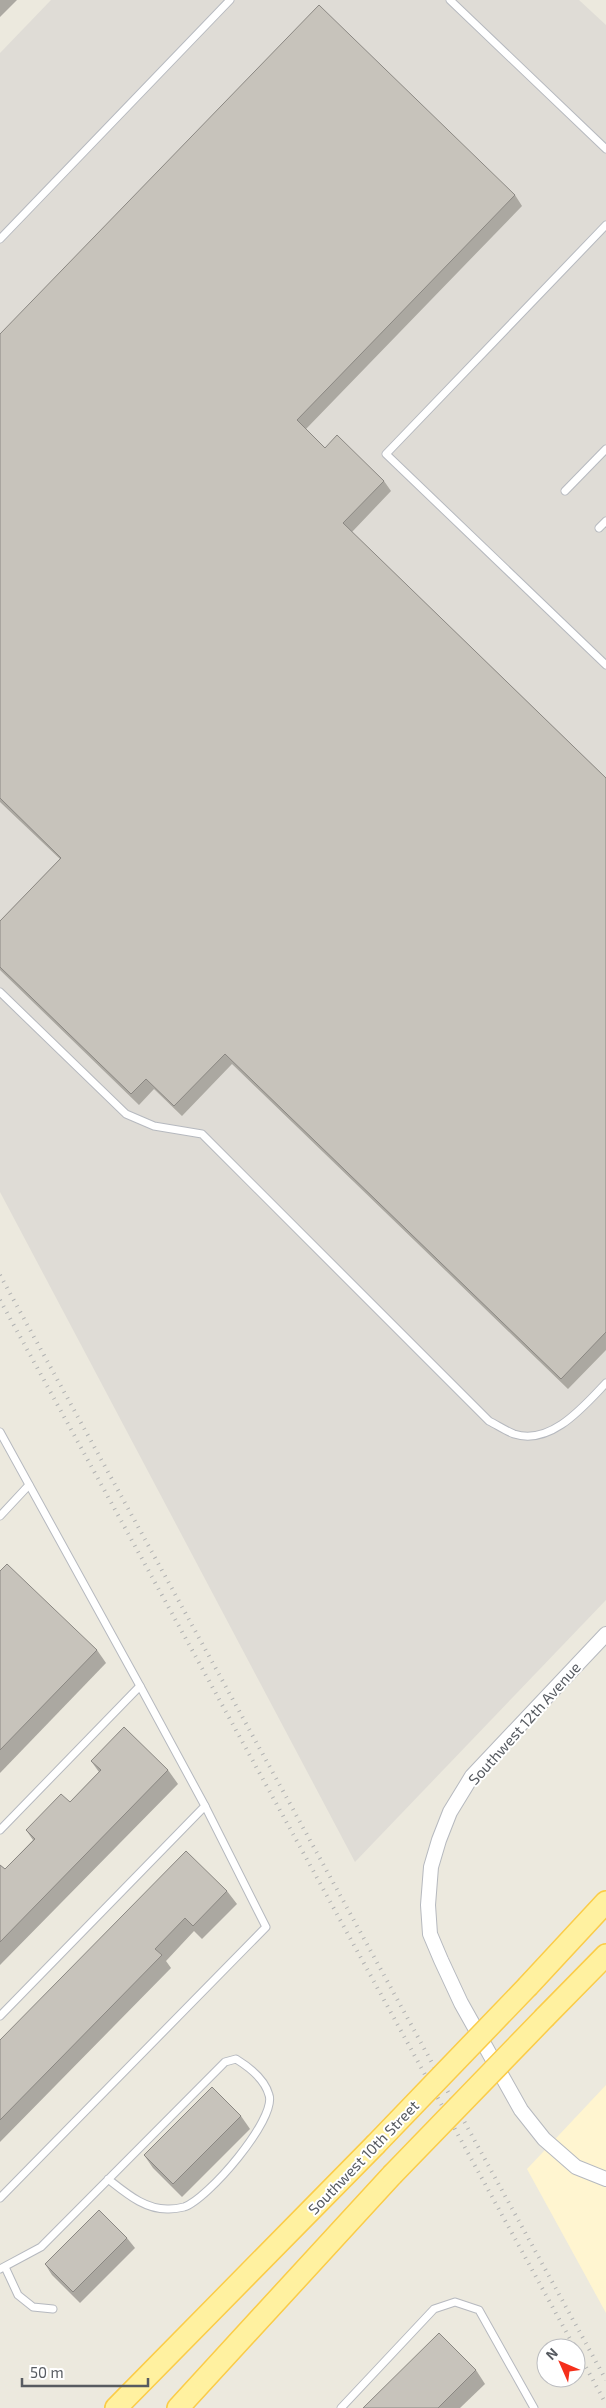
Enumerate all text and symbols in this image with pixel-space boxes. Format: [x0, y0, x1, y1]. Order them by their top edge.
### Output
street label: Southwest 12th Avenue [464, 1658, 584, 1788]
street label: Southwest 10th Street [304, 2096, 422, 2218]
north arrow [536, 2338, 586, 2388]
text: N [542, 2344, 561, 2363]
scale bar [22, 2356, 149, 2388]
text: 50 m [30, 2363, 64, 2381]

